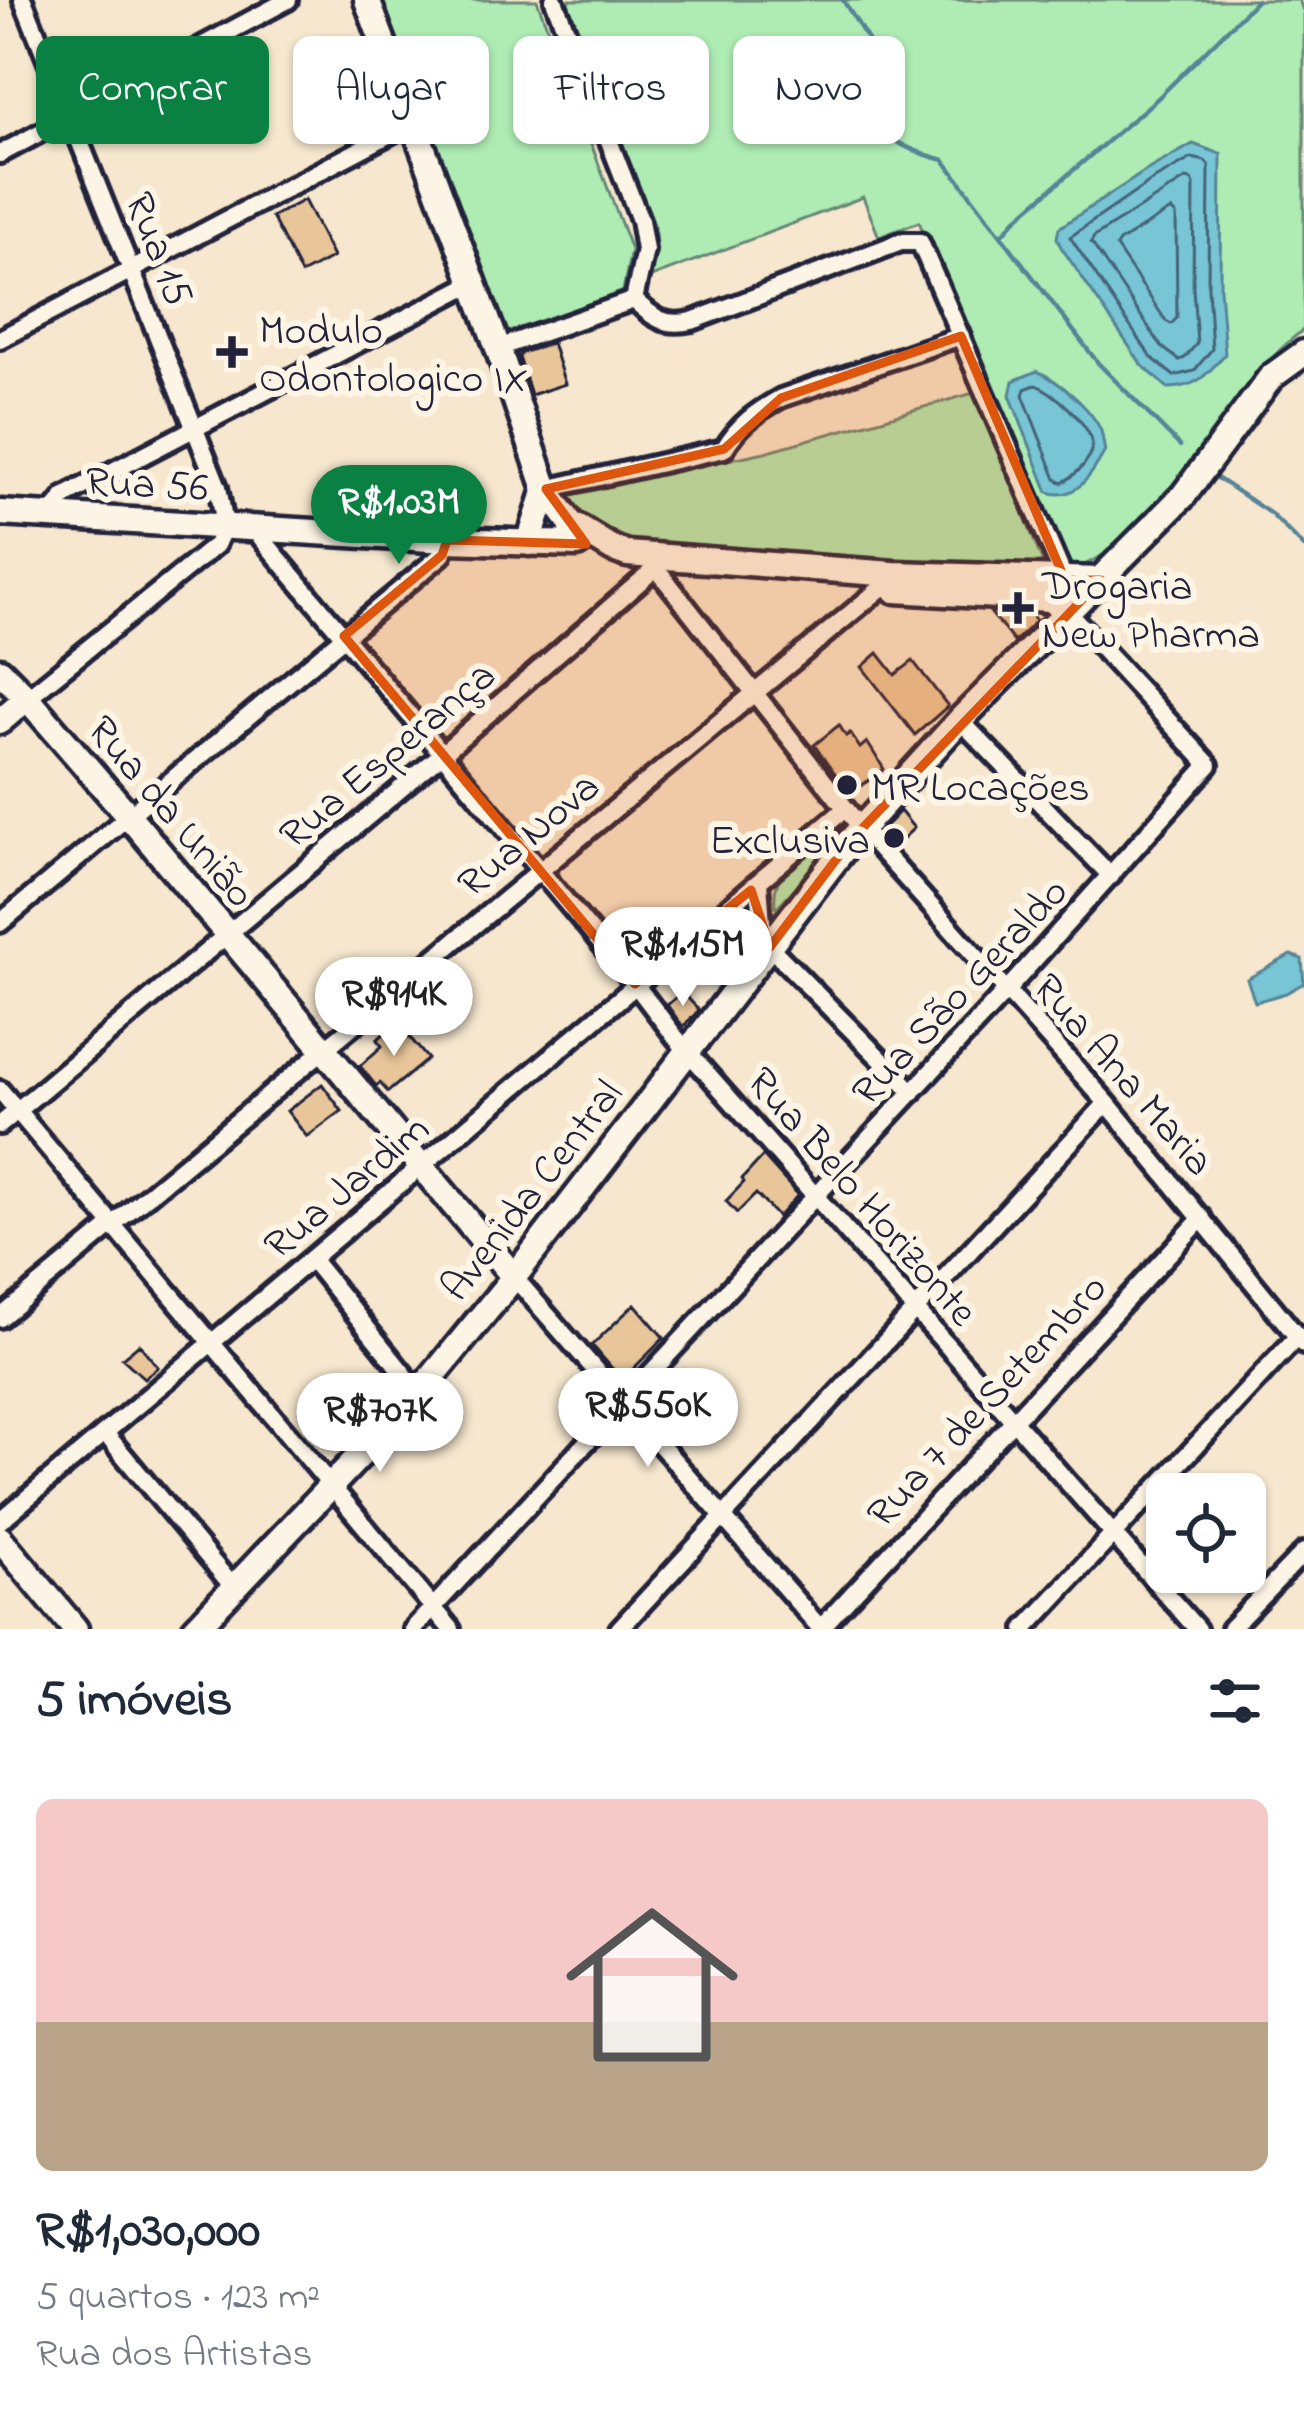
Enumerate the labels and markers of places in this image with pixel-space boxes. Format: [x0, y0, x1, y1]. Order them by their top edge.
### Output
place label: Modulo Odontologico IX [259, 302, 528, 411]
marker: Modulo Odontologico IX [216, 336, 248, 368]
pin: R$1.03M [288, 465, 510, 567]
place label: Drogaria New Pharma [1041, 558, 1260, 667]
marker: Drogaria New Pharma [1005, 595, 1031, 621]
place label: MR Locações [871, 759, 1090, 820]
marker: MR Locações [834, 772, 860, 798]
place label: Exclusiva [710, 812, 870, 873]
marker: Exclusiva [881, 825, 907, 851]
pin: R$1.15M [572, 907, 794, 1009]
pin: R$914K [296, 957, 492, 1059]
pin: R$550K [550, 1368, 746, 1470]
pin: R$707K [282, 1373, 478, 1475]

